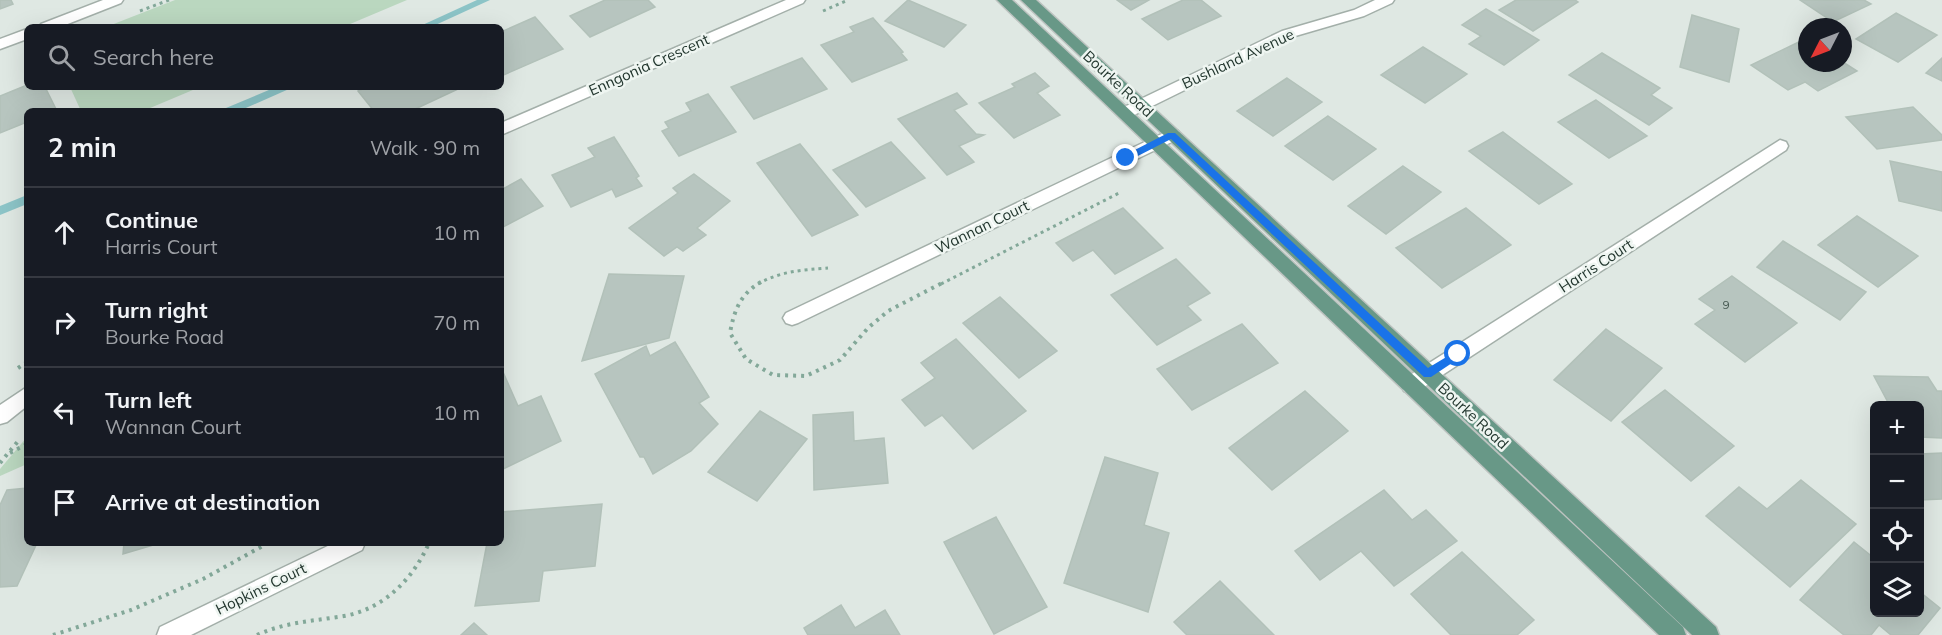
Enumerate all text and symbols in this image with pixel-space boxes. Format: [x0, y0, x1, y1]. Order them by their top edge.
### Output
north arrow [1798, 18, 1852, 72]
search box [24, 24, 504, 90]
street label: Bushland Avenue [1179, 24, 1297, 93]
street label: Enngonia Crescent [586, 29, 712, 100]
icon: search [45, 41, 78, 74]
text: Search here [93, 43, 214, 71]
street label: Bourke Road [1079, 46, 1157, 121]
text: 2 min [48, 131, 117, 164]
text: Walk · 90 m [370, 135, 480, 160]
route end [1112, 144, 1138, 170]
street label: Wannan Court [932, 196, 1032, 257]
text: Continue [105, 206, 198, 234]
icon: ahead [48, 216, 81, 249]
text: 10 m [433, 220, 480, 245]
text: Harris Court [105, 234, 217, 259]
street label: Harris Court [1555, 235, 1636, 297]
text: Turn right [105, 296, 208, 324]
house number: 9 [1722, 297, 1730, 312]
icon: right [48, 306, 81, 339]
text: 70 m [433, 310, 480, 335]
text: Bourke Road [105, 324, 224, 349]
route start [1444, 340, 1470, 366]
street label: Bourke Road [1434, 378, 1512, 453]
text: Turn left [105, 386, 192, 414]
icon: left [48, 396, 81, 429]
text: 10 m [433, 400, 480, 425]
map controls [1870, 401, 1924, 617]
button: + [1870, 401, 1924, 455]
text: Wannan Court [105, 414, 241, 439]
button: − [1870, 455, 1924, 509]
icon: arrive [48, 486, 81, 519]
text: Arrive at destination [105, 488, 320, 516]
button: locate [1870, 509, 1924, 563]
street label: Hopkins Court [212, 558, 309, 619]
button: layers [1870, 563, 1924, 617]

